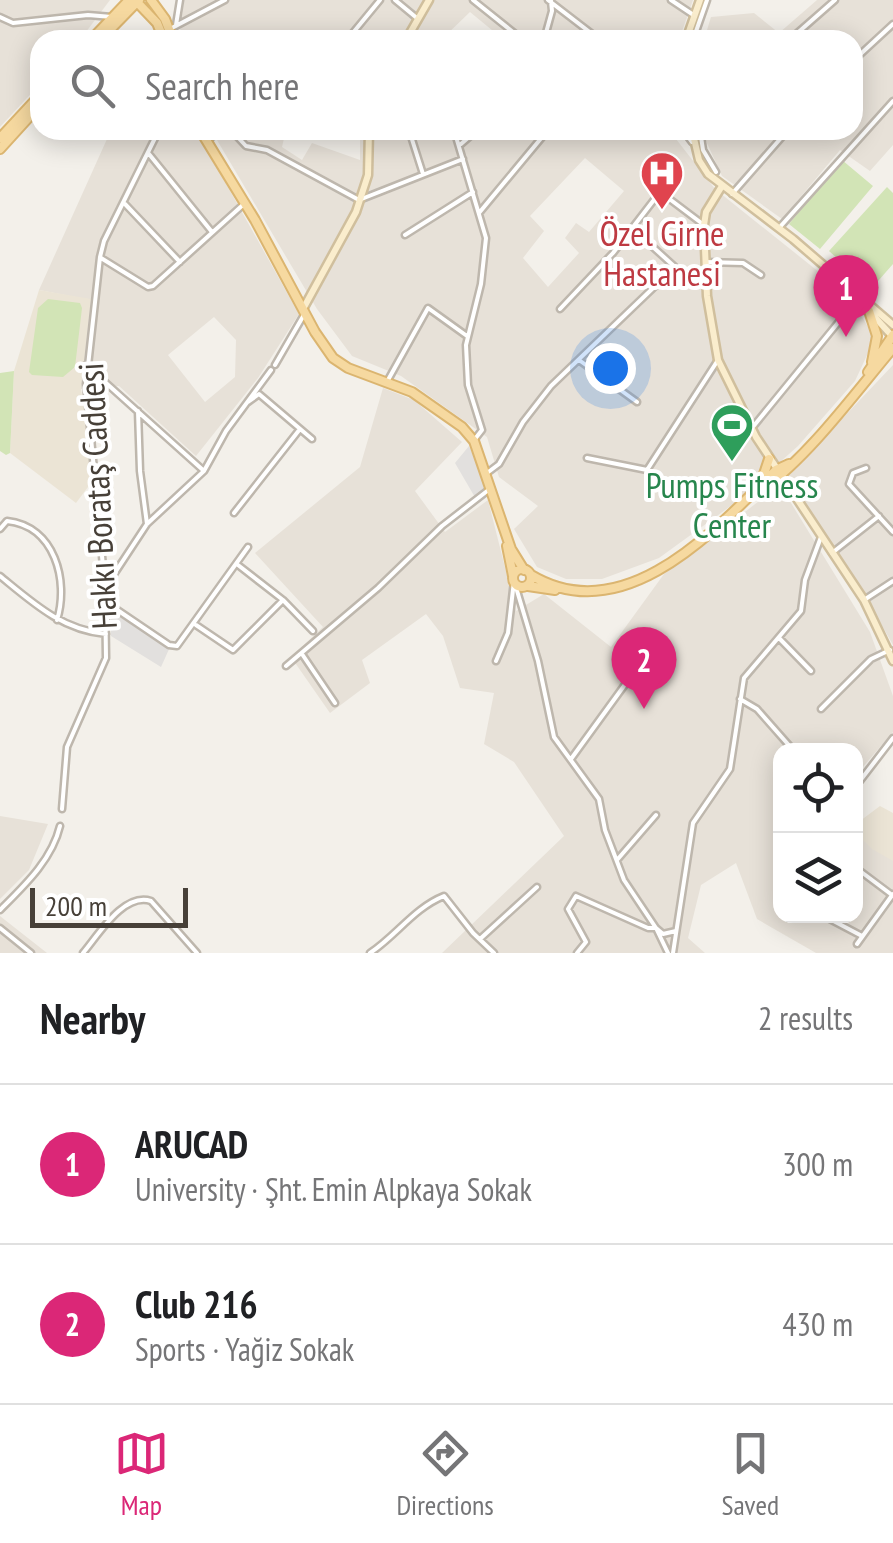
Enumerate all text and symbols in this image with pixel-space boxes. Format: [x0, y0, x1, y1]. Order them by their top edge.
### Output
search box [30, 30, 863, 140]
icon: search [65, 58, 120, 113]
text: Search here [145, 61, 299, 110]
hospital icon: Özel Girne Hastanesi [639, 150, 685, 211]
place label: Özel Girne Hastanesi [599, 210, 725, 296]
pin: 1 [814, 255, 878, 337]
your location [585, 343, 636, 394]
street label: Hakkı Borataş Caddesi [67, 362, 127, 630]
sports icon: Pumps Fitness Center [709, 402, 755, 463]
place label: Pumps Fitness Center [646, 462, 818, 548]
pin: 2 [612, 626, 676, 709]
map controls [773, 743, 863, 923]
button: locate [773, 743, 863, 833]
button: layers [773, 833, 863, 923]
scale bar [30, 883, 188, 928]
text: 200 m [45, 887, 107, 924]
text: Nearby [40, 991, 145, 1046]
text: 2 results [758, 997, 853, 1039]
text: ARUCAD [135, 1119, 248, 1168]
text: 1 [65, 1143, 80, 1185]
text: 300 m [782, 1143, 853, 1185]
text: University · Şht. Emin Alpkaya Sokak [135, 1168, 532, 1210]
text: Club 216 [135, 1279, 258, 1328]
text: 2 [65, 1303, 80, 1345]
text: 430 m [782, 1303, 853, 1345]
text: Sports · Yağiz Sokak [135, 1328, 354, 1370]
tab: Map [114, 1426, 169, 1523]
tab: Directions [396, 1426, 494, 1523]
tab: Saved [721, 1426, 779, 1523]

